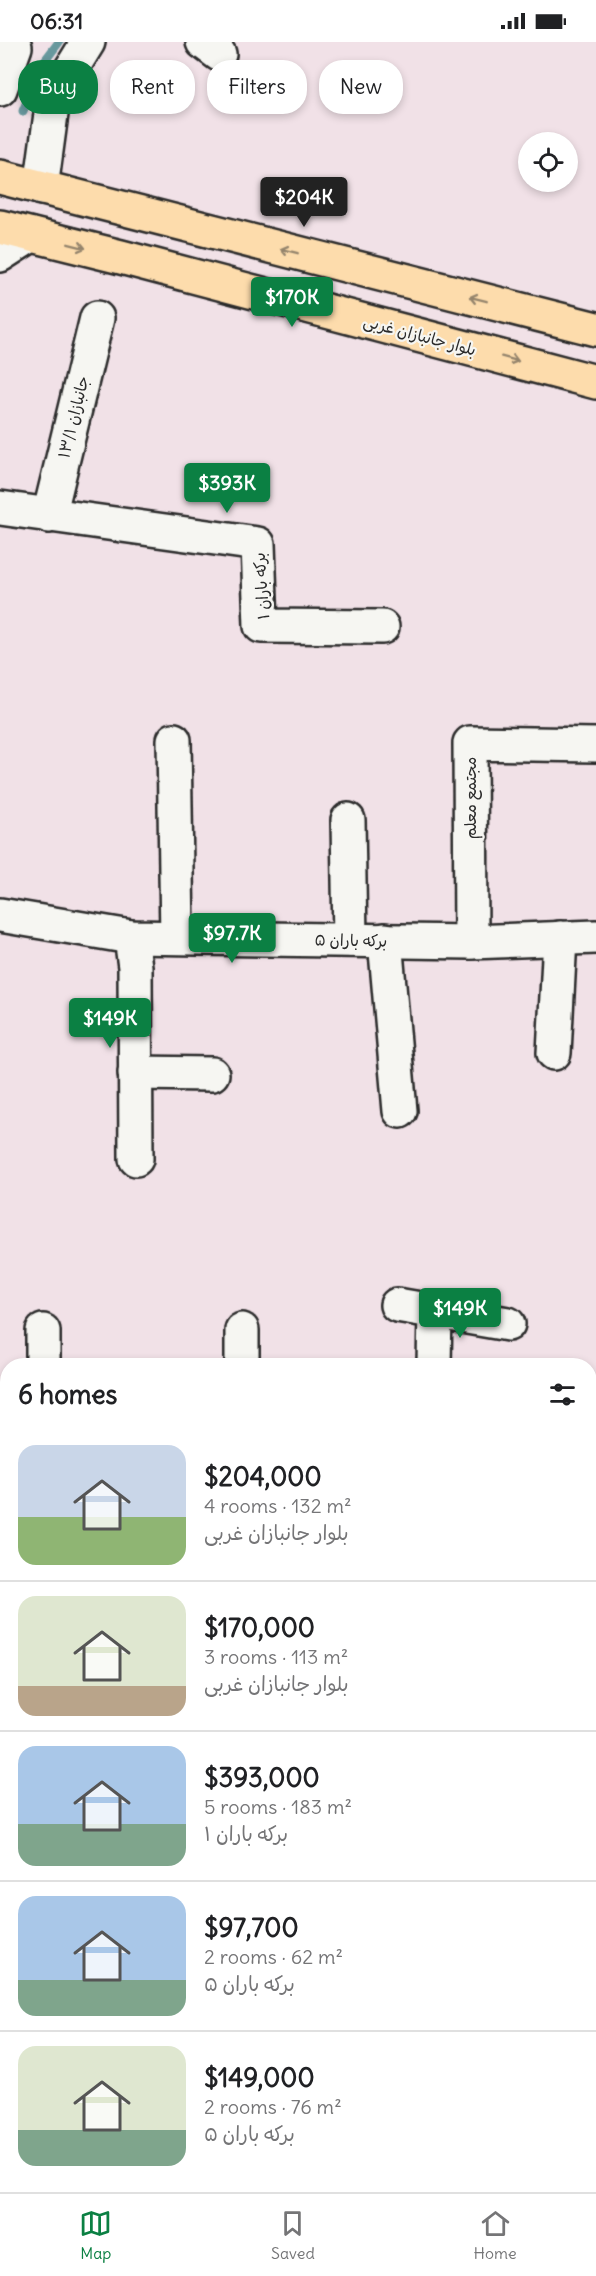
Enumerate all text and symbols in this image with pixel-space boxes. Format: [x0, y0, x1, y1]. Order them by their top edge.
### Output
text: 06:31 [30, 7, 83, 35]
chip: Buy [18, 60, 98, 114]
chip: Rent [110, 60, 195, 114]
chip: Filters [207, 60, 307, 114]
chip: New [319, 60, 403, 114]
map controls [518, 132, 578, 192]
button: locate [518, 132, 578, 192]
pin: $204K [262, 177, 346, 228]
text: $204K [274, 184, 334, 209]
one-way arrow [67, 241, 86, 252]
one-way arrow [280, 244, 299, 256]
pin: $170K [250, 277, 334, 328]
text: $170K [265, 284, 319, 309]
one-way arrow [469, 292, 488, 304]
street label: بلوار جانبازان غربی [361, 310, 478, 361]
one-way arrow [500, 354, 519, 365]
street label: جانبازان ۱۳/۱ [53, 374, 93, 460]
pin: $393K [185, 463, 269, 514]
text: $393K [198, 470, 256, 495]
street label: برکه باران ۱ [249, 552, 273, 620]
street label: مجتمع معلم [460, 757, 483, 839]
pin: $97.7K [183, 913, 281, 964]
text: $97.7K [203, 920, 261, 945]
street label: برکه باران ۵ [315, 929, 387, 951]
pin: $149K [68, 998, 152, 1049]
text: $149K [83, 1005, 137, 1030]
pin: $149K [418, 1288, 502, 1339]
text: $149K [433, 1295, 487, 1320]
text: 6 homes [18, 1378, 117, 1411]
icon: filters [546, 1378, 579, 1411]
text: $204,000 [204, 1460, 322, 1493]
icon: home [66, 1469, 138, 1541]
text: 4 rooms · 132 m² [204, 1493, 351, 1518]
text: بلوار جانبازان غربی [204, 1520, 349, 1545]
text: $170,000 [204, 1611, 315, 1644]
icon: home [66, 1620, 138, 1692]
text: 3 rooms · 113 m² [204, 1644, 348, 1669]
text: بلوار جانبازان غربی [204, 1671, 349, 1696]
text: $393,000 [204, 1761, 320, 1794]
icon: home [66, 1770, 138, 1842]
text: 5 rooms · 183 m² [204, 1794, 352, 1819]
text: برکه باران ۱ [204, 1821, 288, 1846]
text: $97,700 [204, 1911, 299, 1944]
icon: home [66, 1920, 138, 1992]
text: 2 rooms · 62 m² [204, 1944, 343, 1969]
text: برکه باران ۵ [204, 1971, 295, 1996]
text: $149,000 [204, 2061, 315, 2094]
icon: home [66, 2070, 138, 2142]
text: 2 rooms · 76 m² [204, 2094, 342, 2119]
text: برکه باران ۵ [204, 2121, 295, 2146]
tab: Map [79, 2207, 112, 2263]
tab: Saved [271, 2207, 315, 2263]
tab: Home [474, 2207, 517, 2263]

